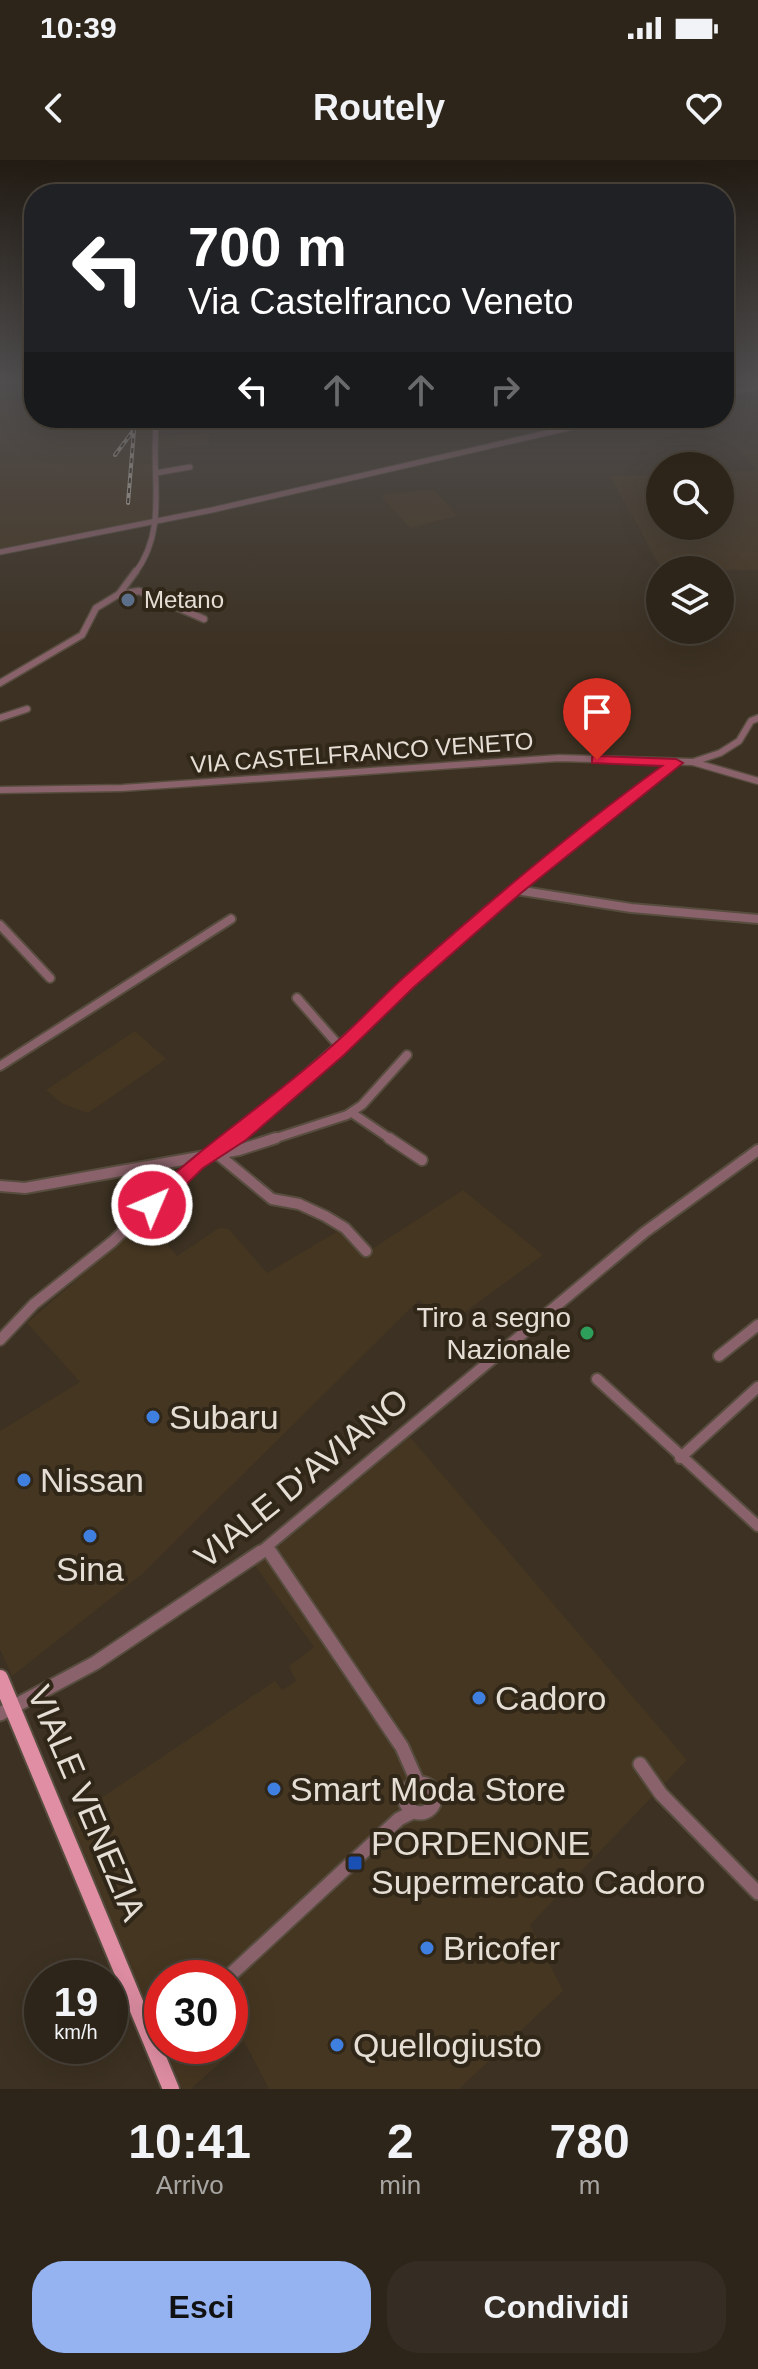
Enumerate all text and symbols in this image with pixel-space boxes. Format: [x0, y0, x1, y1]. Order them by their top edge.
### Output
text: 10:39 [40, 11, 117, 44]
icon: back [32, 86, 76, 130]
icon: heart [682, 86, 726, 130]
text: Routely [313, 87, 445, 128]
text: 700 m [188, 215, 347, 278]
icon: left [56, 216, 160, 320]
text: Via Castelfranco Veneto [188, 281, 574, 322]
icon: left [231, 368, 275, 412]
icon: ahead [315, 368, 359, 412]
icon: ahead [399, 368, 443, 412]
icon: right [483, 368, 527, 412]
map controls [646, 452, 734, 644]
button: search [646, 452, 734, 540]
button: layers [646, 556, 734, 644]
place label: Metano [144, 586, 224, 613]
marker: Metano [119, 591, 137, 609]
pin [563, 678, 631, 760]
icon: arrive [575, 690, 619, 734]
street label: VIA CASTELFRANCO VENETO [190, 727, 534, 778]
position arrow [110, 1163, 194, 1247]
place label: Tiro a segno Nazionale [416, 1302, 571, 1365]
marker: Tiro a segno Nazionale [578, 1324, 596, 1342]
street label: VIALE D'AVIANO [187, 1381, 415, 1575]
place label: Subaru [169, 1398, 279, 1436]
marker: Subaru [144, 1408, 162, 1426]
place label: Nissan [40, 1461, 144, 1499]
marker: Nissan [15, 1471, 33, 1489]
marker: Sina [81, 1527, 99, 1545]
place label: Sina [56, 1550, 124, 1588]
place label: Cadoro [495, 1679, 607, 1717]
street label: VIALE VENEZIA [20, 1680, 154, 1926]
marker: Cadoro [470, 1689, 488, 1707]
place label: Smart Moda Store [290, 1770, 566, 1808]
marker: Smart Moda Store [265, 1780, 283, 1798]
place label: PORDENONE Supermercato Cadoro [371, 1824, 706, 1901]
marker: PORDENONE Supermercato Cadoro [346, 1854, 364, 1872]
place label: Bricofer [443, 1929, 560, 1967]
marker: Bricofer [418, 1939, 436, 1957]
speed limit sign: 30 [144, 1960, 248, 2064]
text: 19 [54, 1980, 98, 2024]
text: km/h [54, 2021, 98, 2043]
place label: Quellogiusto [353, 2026, 542, 2064]
marker: Quellogiusto [328, 2036, 346, 2054]
text: 10:41 [128, 2115, 251, 2168]
text: 2 [387, 2115, 414, 2168]
text: 780 [550, 2115, 630, 2168]
text: Arrivo [156, 2170, 224, 2200]
text: min [379, 2170, 421, 2200]
text: m [579, 2170, 600, 2200]
button: Esci [32, 2261, 371, 2353]
button: Condividi [387, 2261, 726, 2353]

